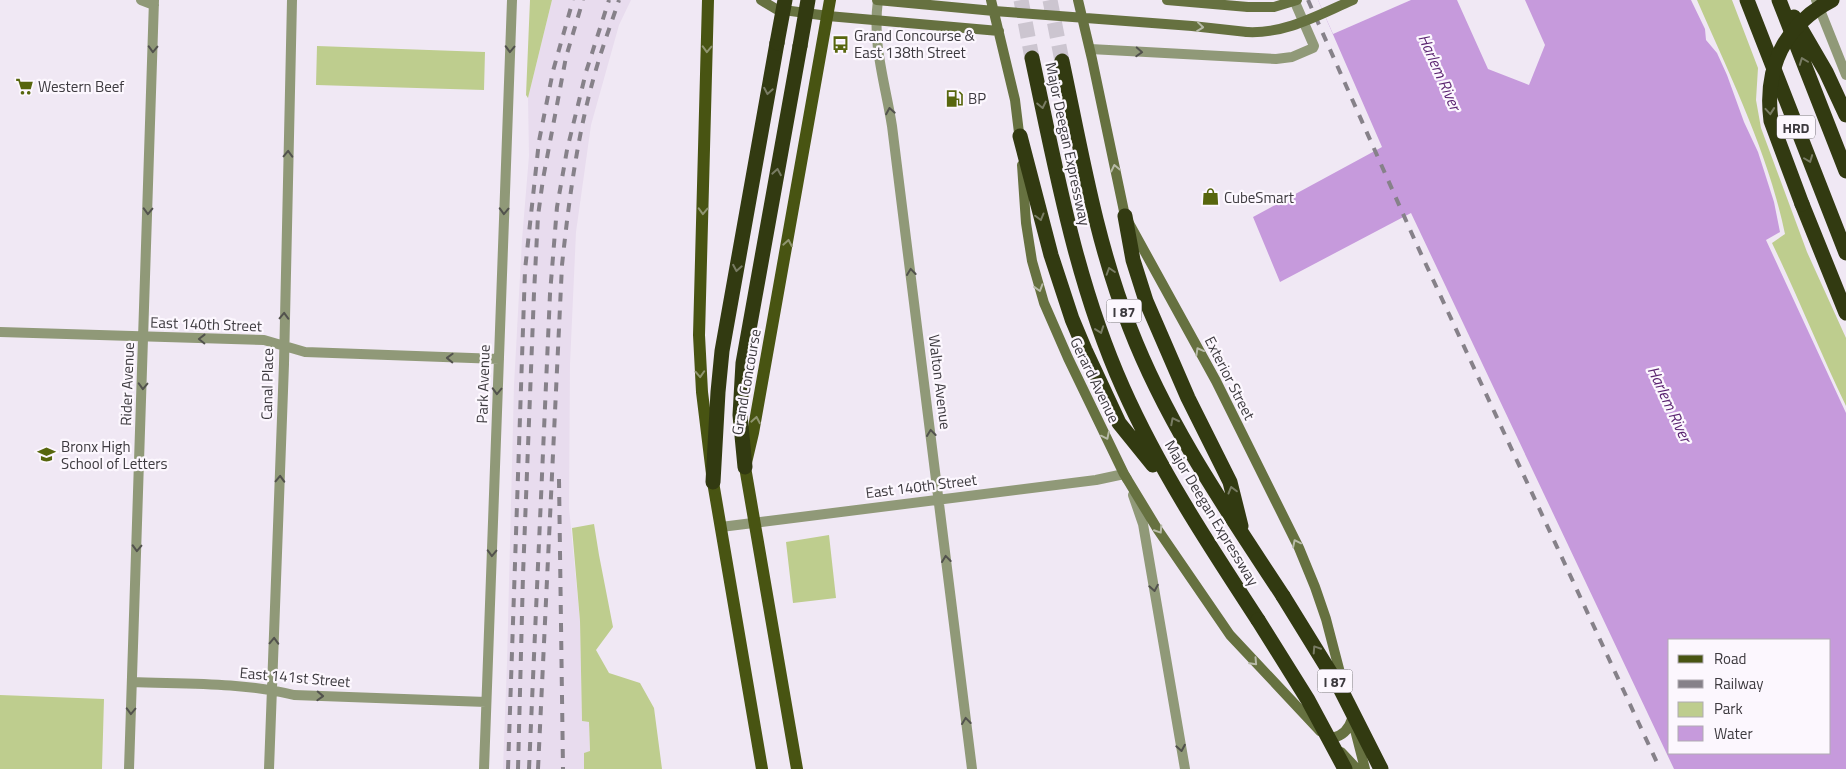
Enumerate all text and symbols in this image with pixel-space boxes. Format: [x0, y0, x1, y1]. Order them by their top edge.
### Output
one-way arrow [1196, 21, 1204, 32]
place label: Grand Concourse & East 138th Street [854, 24, 976, 64]
water label: Harlem River [1412, 30, 1468, 116]
bus stop icon: Grand Concourse & East 138th Street [830, 34, 850, 54]
one-way arrow [147, 45, 158, 53]
one-way arrow [505, 45, 515, 53]
one-way arrow [702, 45, 712, 53]
one-way arrow [1135, 46, 1143, 57]
one-way arrow [1799, 57, 1809, 66]
street label: Major Deegan Expressway [1039, 60, 1097, 228]
place label: Western Beef [38, 75, 124, 98]
supermarket icon: Western Beef [14, 76, 34, 96]
one-way arrow [764, 87, 774, 95]
place label: BP [968, 87, 986, 110]
fuel station icon: BP [944, 88, 964, 108]
one-way arrow [1036, 101, 1047, 110]
one-way arrow [885, 106, 895, 115]
one-way arrow [1764, 108, 1775, 116]
road number: HRD [1777, 115, 1815, 138]
one-way arrow [283, 150, 294, 158]
one-way arrow [1803, 155, 1813, 163]
one-way arrow [1110, 164, 1121, 172]
one-way arrow [771, 167, 781, 176]
place label: CubeSmart [1224, 186, 1295, 209]
shop icon: CubeSmart [1200, 187, 1220, 207]
one-way arrow [142, 207, 153, 215]
one-way arrow [499, 208, 509, 215]
one-way arrow [698, 208, 708, 215]
one-way arrow [1035, 213, 1045, 221]
one-way arrow [782, 238, 792, 247]
one-way arrow [733, 264, 743, 273]
one-way arrow [906, 267, 917, 275]
one-way arrow [1106, 268, 1116, 276]
one-way arrow [1034, 283, 1044, 292]
road number: I 87 [1106, 300, 1142, 322]
street label: East 140th Street [150, 311, 263, 337]
one-way arrow [279, 312, 289, 320]
one-way arrow [1094, 325, 1104, 334]
street label: Grand Concourse [725, 327, 767, 437]
street label: Exterior Street [1199, 332, 1261, 425]
street label: Walton Avenue [923, 333, 957, 431]
street label: Gerard Avenue [1064, 333, 1126, 427]
one-way arrow [197, 334, 205, 344]
street label: Rider Avenue [114, 342, 140, 426]
street label: Park Avenue [470, 344, 496, 424]
one-way arrow [1196, 347, 1206, 356]
street label: Canal Place [255, 348, 279, 420]
one-way arrow [446, 352, 454, 363]
water label: Harlem River [1642, 362, 1699, 448]
one-way arrow [695, 370, 706, 378]
one-way arrow [137, 382, 148, 390]
one-way arrow [492, 387, 503, 395]
one-way arrow [750, 416, 760, 424]
one-way arrow [1170, 417, 1180, 426]
one-way arrow [926, 429, 937, 437]
one-way arrow [1100, 431, 1110, 440]
place label: Bronx High School of Letters [61, 435, 167, 475]
street label: Major Deegan Expressway [1159, 436, 1265, 590]
school or university icon: Bronx High School of Letters [37, 445, 57, 465]
street label: East 140th Street [864, 468, 979, 504]
one-way arrow [274, 474, 285, 482]
one-way arrow [1227, 486, 1238, 495]
one-way arrow [1152, 525, 1162, 534]
one-way arrow [1292, 539, 1302, 548]
one-way arrow [131, 545, 142, 553]
one-way arrow [486, 550, 497, 558]
one-way arrow [942, 555, 952, 564]
one-way arrow [1148, 584, 1159, 592]
one-way arrow [268, 637, 279, 645]
legend [1668, 639, 1831, 754]
one-way arrow [1313, 646, 1323, 655]
text: Road [1714, 647, 1746, 670]
one-way arrow [1248, 656, 1257, 665]
street label: East 141st Street [239, 661, 352, 693]
road number: I 87 [1318, 669, 1352, 692]
text: Railway [1714, 672, 1764, 695]
one-way arrow [316, 691, 324, 701]
text: Park [1714, 697, 1743, 720]
one-way arrow [126, 708, 136, 715]
one-way arrow [961, 716, 972, 724]
text: Water [1714, 722, 1753, 745]
one-way arrow [1176, 744, 1186, 753]

